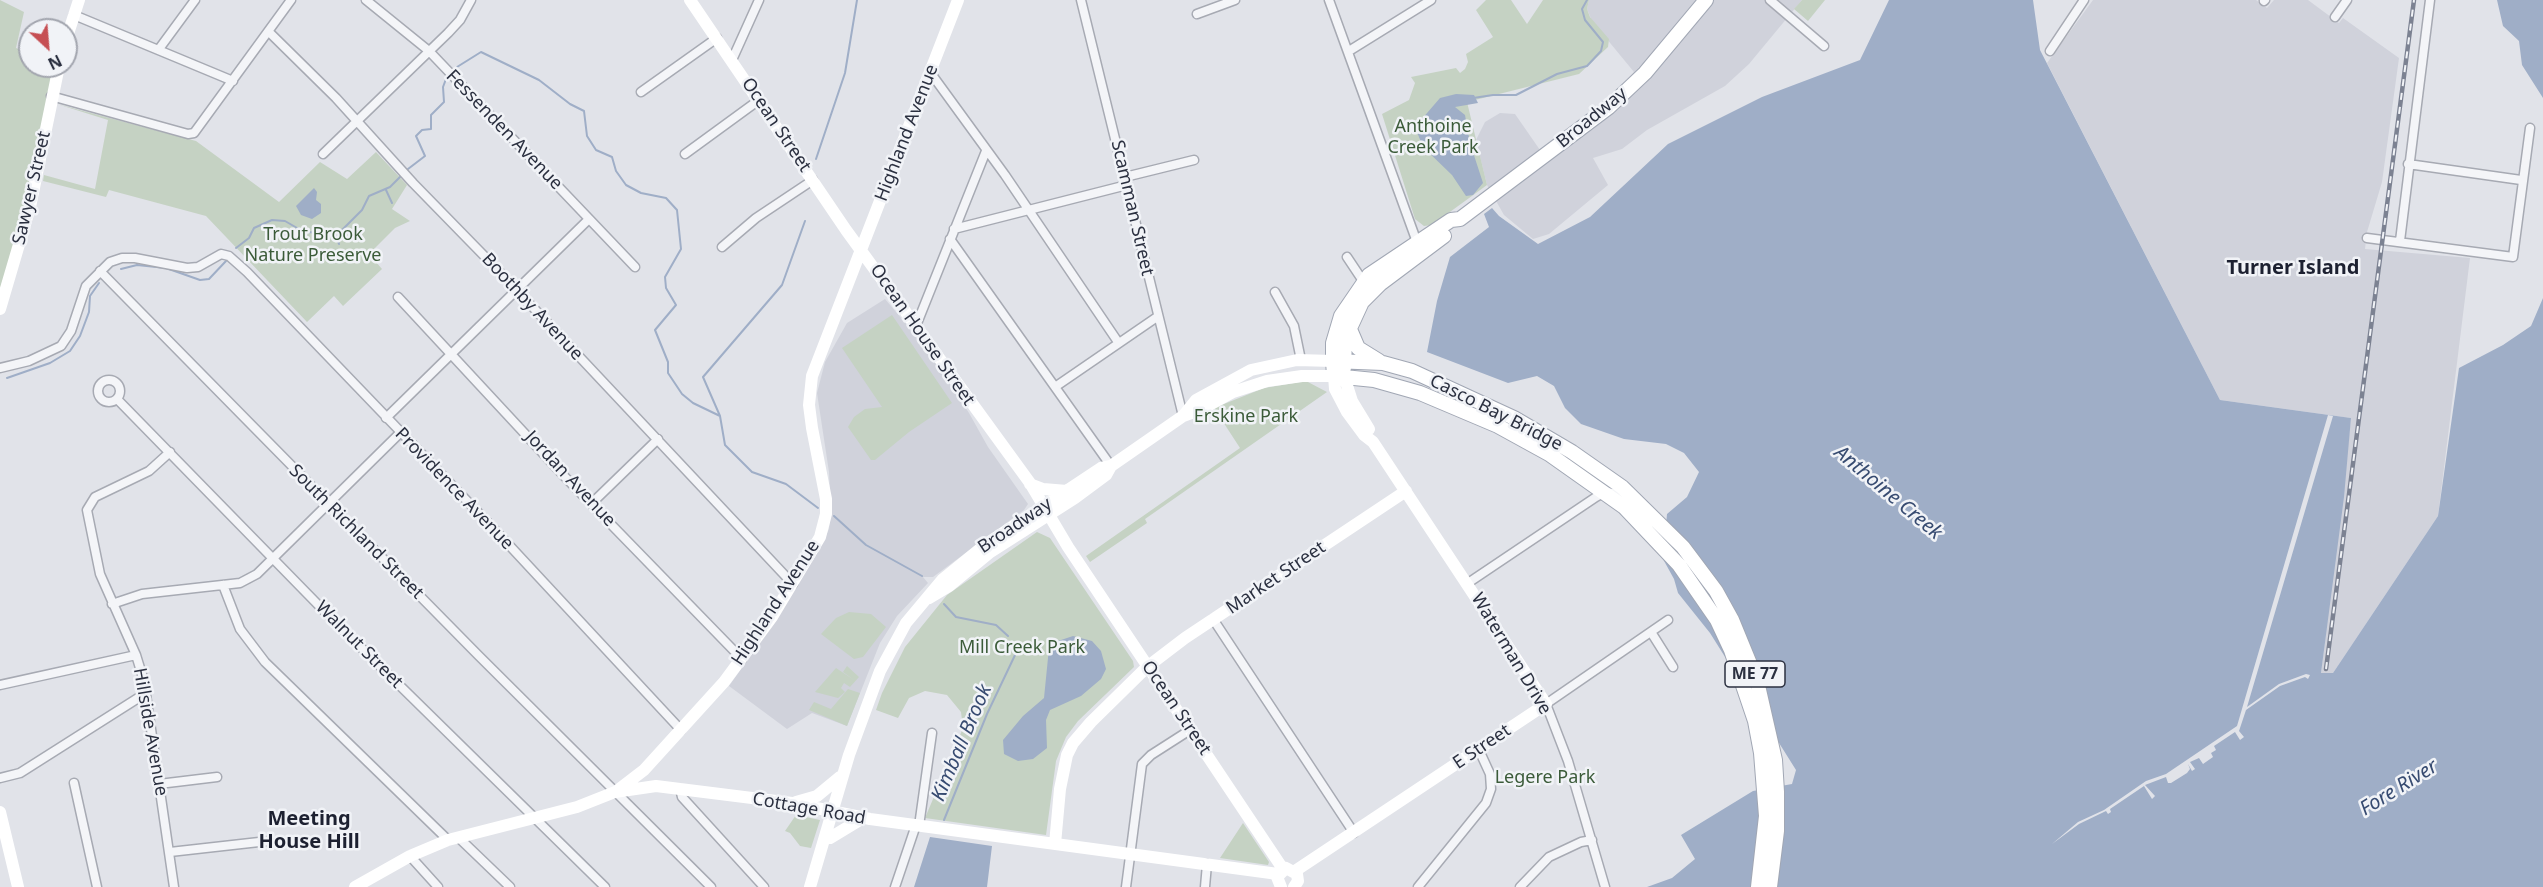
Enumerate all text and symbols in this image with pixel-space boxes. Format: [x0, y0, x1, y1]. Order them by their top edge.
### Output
north arrow [18, 18, 78, 78]
text: N [44, 50, 66, 75]
street label: Highland Avenue [871, 61, 943, 205]
street label: Fessenden Avenue [441, 66, 567, 194]
street label: Ocean Street [737, 74, 815, 176]
street label: Broadway [1552, 83, 1632, 153]
park label: Anthoine Creek Park [1387, 116, 1479, 158]
street label: Sawyer Street [8, 129, 56, 247]
street label: Scamman Street [1106, 138, 1158, 278]
park label: Trout Brook Nature Preserve [245, 224, 381, 266]
street label: Boothby Avenue [477, 249, 587, 365]
district label: Turner Island [2227, 256, 2359, 280]
street label: Ocean House Street [865, 260, 979, 410]
street label: Casco Bay Bridge [1426, 370, 1566, 456]
park label: Erskine Park [1194, 406, 1298, 428]
street label: Providence Avenue [390, 423, 518, 555]
street label: Jordan Avenue [520, 427, 620, 531]
water label: Anthoine Creek [1829, 441, 1947, 545]
street label: South Richland Street [284, 460, 428, 604]
street label: Broadway [974, 493, 1056, 559]
street label: Highland Avenue [727, 536, 825, 670]
street label: Market Street [1222, 537, 1330, 619]
street label: Waterman Drive [1466, 589, 1556, 719]
street label: Walnut Street [311, 597, 407, 693]
park label: Mill Creek Park [959, 637, 1085, 659]
street label: Ocean Street [1137, 657, 1215, 759]
road number: ME 77 [1725, 661, 1785, 687]
street label: Hillside Avenue [128, 666, 172, 798]
water label: Kimball Brook [927, 681, 997, 805]
street label: E Street [1449, 720, 1515, 774]
water label: Fore River [2356, 755, 2442, 821]
park label: Legere Park [1495, 767, 1595, 789]
street label: Cottage Road [751, 788, 867, 830]
district label: Meeting House Hill [258, 807, 360, 854]

